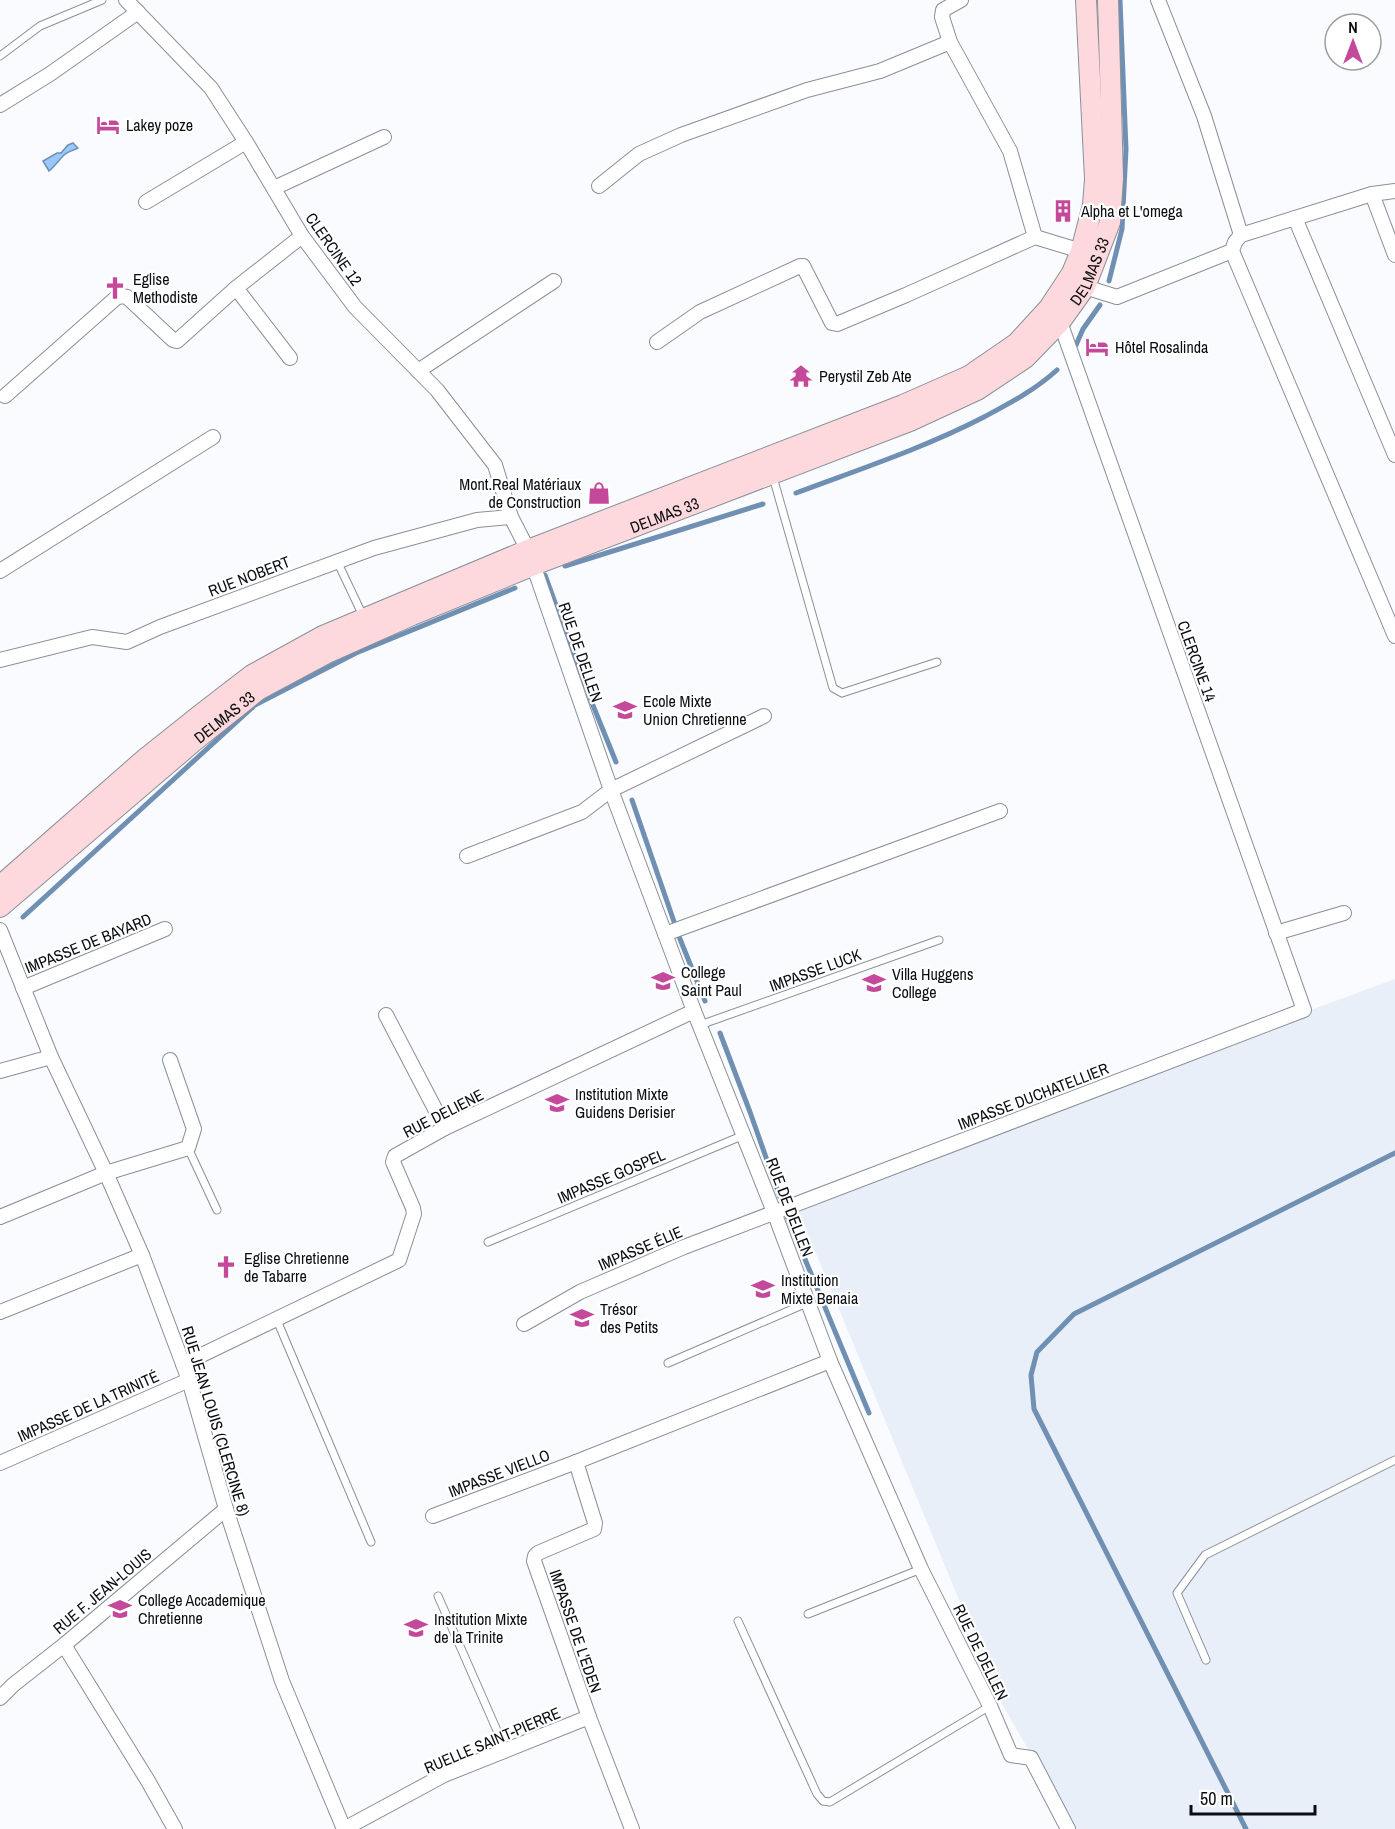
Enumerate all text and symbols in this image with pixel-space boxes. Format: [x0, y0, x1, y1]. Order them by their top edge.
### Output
north arrow [1323, 12, 1383, 72]
text: N [1348, 16, 1358, 38]
hotel icon: Lakey poze [95, 112, 121, 138]
place label: Lakey poze [126, 114, 193, 136]
building icon: Alpha et L'omega [1050, 198, 1076, 224]
place label: Alpha et L'omega [1080, 200, 1183, 222]
street label: CLERCINE 12 [301, 208, 367, 290]
street label: DELMAS 33 [1064, 234, 1114, 310]
place label: Eglise Methodiste [133, 268, 198, 308]
church icon: Eglise Methodiste [102, 275, 128, 301]
hotel icon: Hôtel Rosalinda [1084, 334, 1110, 360]
place label: Hôtel Rosalinda [1115, 336, 1209, 358]
temple icon: Perystil Zeb Ate [788, 363, 814, 389]
place label: Perystil Zeb Ate [819, 365, 912, 387]
place label: Mont.Real Matériaux de Construction [459, 473, 581, 513]
shop icon: Mont.Real Matériaux de Construction [586, 480, 612, 506]
street label: DELMAS 33 [627, 492, 702, 538]
street label: RUE NOBERT [205, 550, 293, 602]
street label: RUE DE DELLEN [554, 599, 608, 705]
street label: CLERCINE 14 [1172, 617, 1222, 705]
street label: DELMAS 33 [189, 686, 259, 748]
place label: Ecole Mixte Union Chretienne [643, 690, 747, 730]
school or university icon: Ecole Mixte Union Chretienne [612, 697, 638, 723]
street label: IMPASSE DE BAYARD [21, 908, 155, 978]
street label: IMPASSE LUCK [766, 943, 864, 997]
place label: College Saint Paul [681, 961, 742, 1001]
place label: Villa Huggens College [892, 963, 973, 1003]
school or university icon: College Saint Paul [650, 968, 676, 994]
school or university icon: Villa Huggens College [861, 970, 887, 996]
street label: IMPASSE DUCHATELLIER [954, 1057, 1112, 1135]
street label: RUE DELIENE [399, 1083, 487, 1143]
place label: Institution Mixte Guidens Derisier [575, 1083, 676, 1123]
school or university icon: Institution Mixte Guidens Derisier [544, 1090, 570, 1116]
street label: IMPASSE GOSPEL [554, 1143, 669, 1209]
street label: RUE DE DELLEN [761, 1154, 819, 1260]
street label: IMPASSE ÉLIE [595, 1220, 685, 1276]
place label: Eglise Chretienne de Tabarre [244, 1247, 349, 1287]
church icon: Eglise Chretienne de Tabarre [213, 1254, 239, 1280]
place label: Institution Mixte Benaia [781, 1269, 859, 1309]
school or university icon: Institution Mixte Benaia [750, 1276, 776, 1302]
place label: Trésor des Petits [600, 1298, 658, 1338]
school or university icon: Trésor des Petits [569, 1305, 595, 1331]
street label: RUE JEAN LOUIS (CLERCINE 8) [177, 1323, 255, 1519]
street label: IMPASSE DE LA TRINITÉ [14, 1365, 162, 1447]
street label: IMPASSE VIELLO [445, 1444, 553, 1502]
street label: RUE F. JEAN-LOUIS [48, 1543, 156, 1639]
street label: IMPASSE DE L'EDEN [545, 1566, 607, 1696]
place label: College Accademique Chretienne [138, 1589, 266, 1629]
school or university icon: College Accademique Chretienne [107, 1596, 133, 1622]
street label: RUE DE DELLEN [948, 1600, 1014, 1704]
place label: Institution Mixte de la Trinite [434, 1608, 527, 1648]
school or university icon: Institution Mixte de la Trinite [403, 1615, 429, 1641]
street label: RUELLE SAINT-PIERRE [421, 1701, 563, 1779]
scale bar [1191, 1778, 1316, 1816]
text: 50 m [1200, 1786, 1233, 1811]

